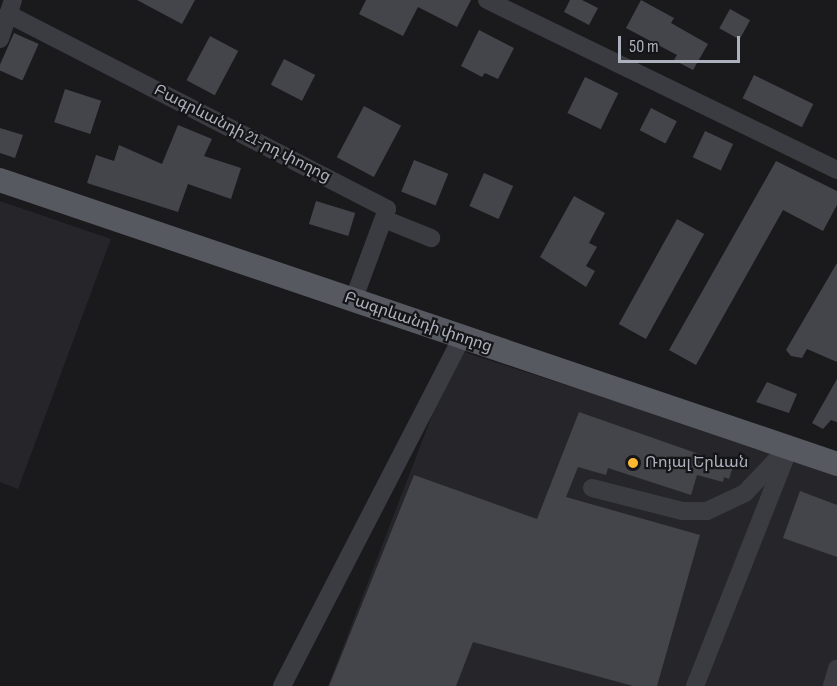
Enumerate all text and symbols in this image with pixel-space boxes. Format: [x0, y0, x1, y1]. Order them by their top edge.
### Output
scale bar [621, 24, 742, 62]
text: 50 m [629, 36, 659, 57]
street label: Բագրևանդի 21-րդ փողոց [150, 81, 334, 187]
street label: Բագրևանդի փողոց [342, 289, 494, 357]
place label: Ռոյալ Երևան [645, 453, 748, 473]
marker: Ռոյալ Երևան [626, 456, 640, 470]

